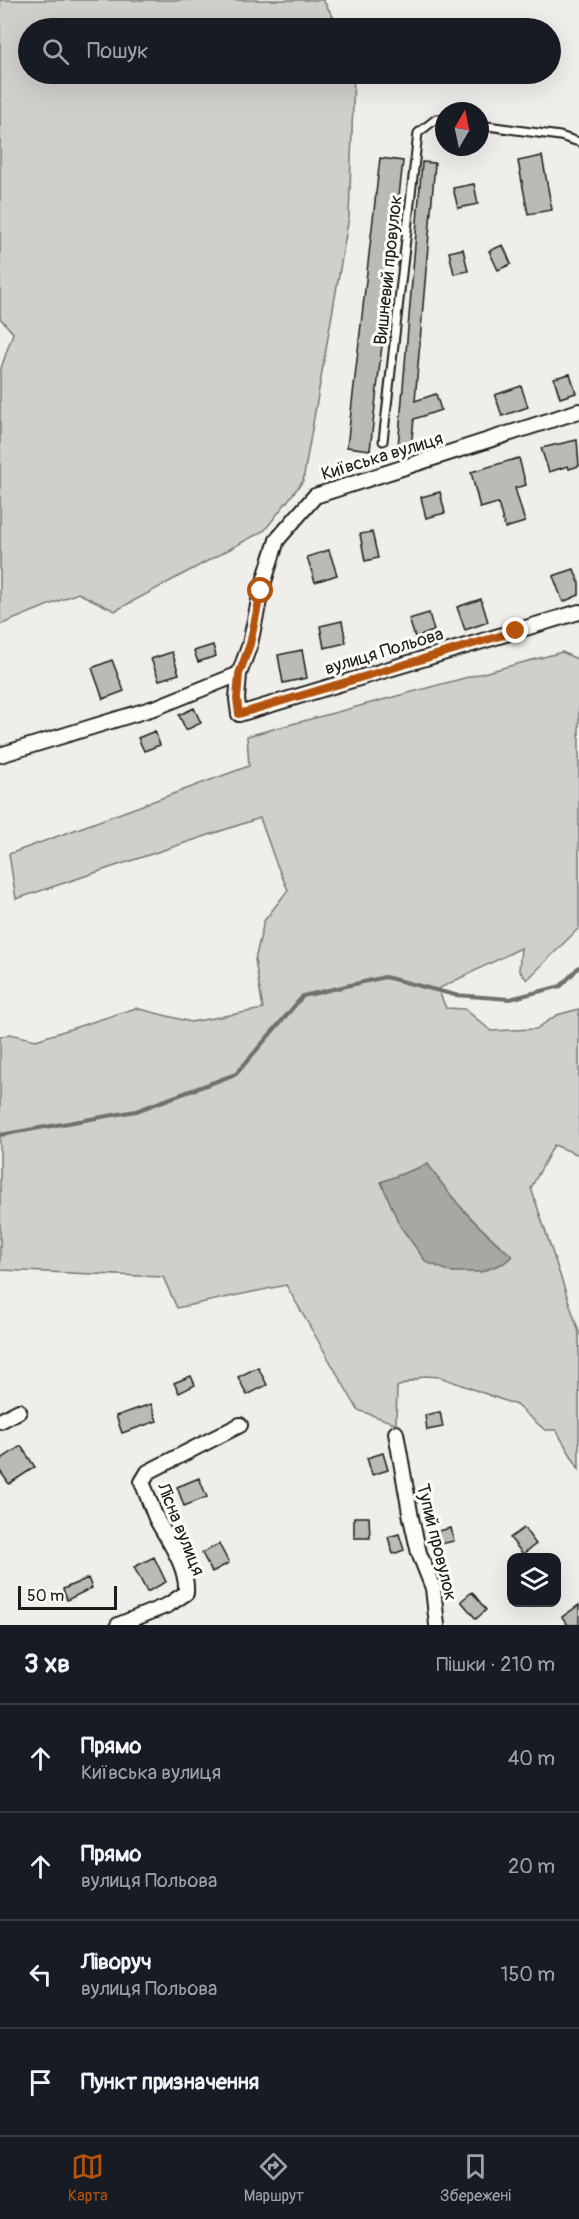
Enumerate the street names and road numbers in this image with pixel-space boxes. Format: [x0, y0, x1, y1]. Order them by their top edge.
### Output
street label: Вишневий провулок [369, 194, 408, 346]
street label: Київська вулиця [318, 427, 446, 486]
street label: вулиця Польова [322, 623, 446, 680]
street label: Лісна вулиця [151, 1478, 210, 1579]
street label: Тупий провулок [411, 1481, 462, 1603]

